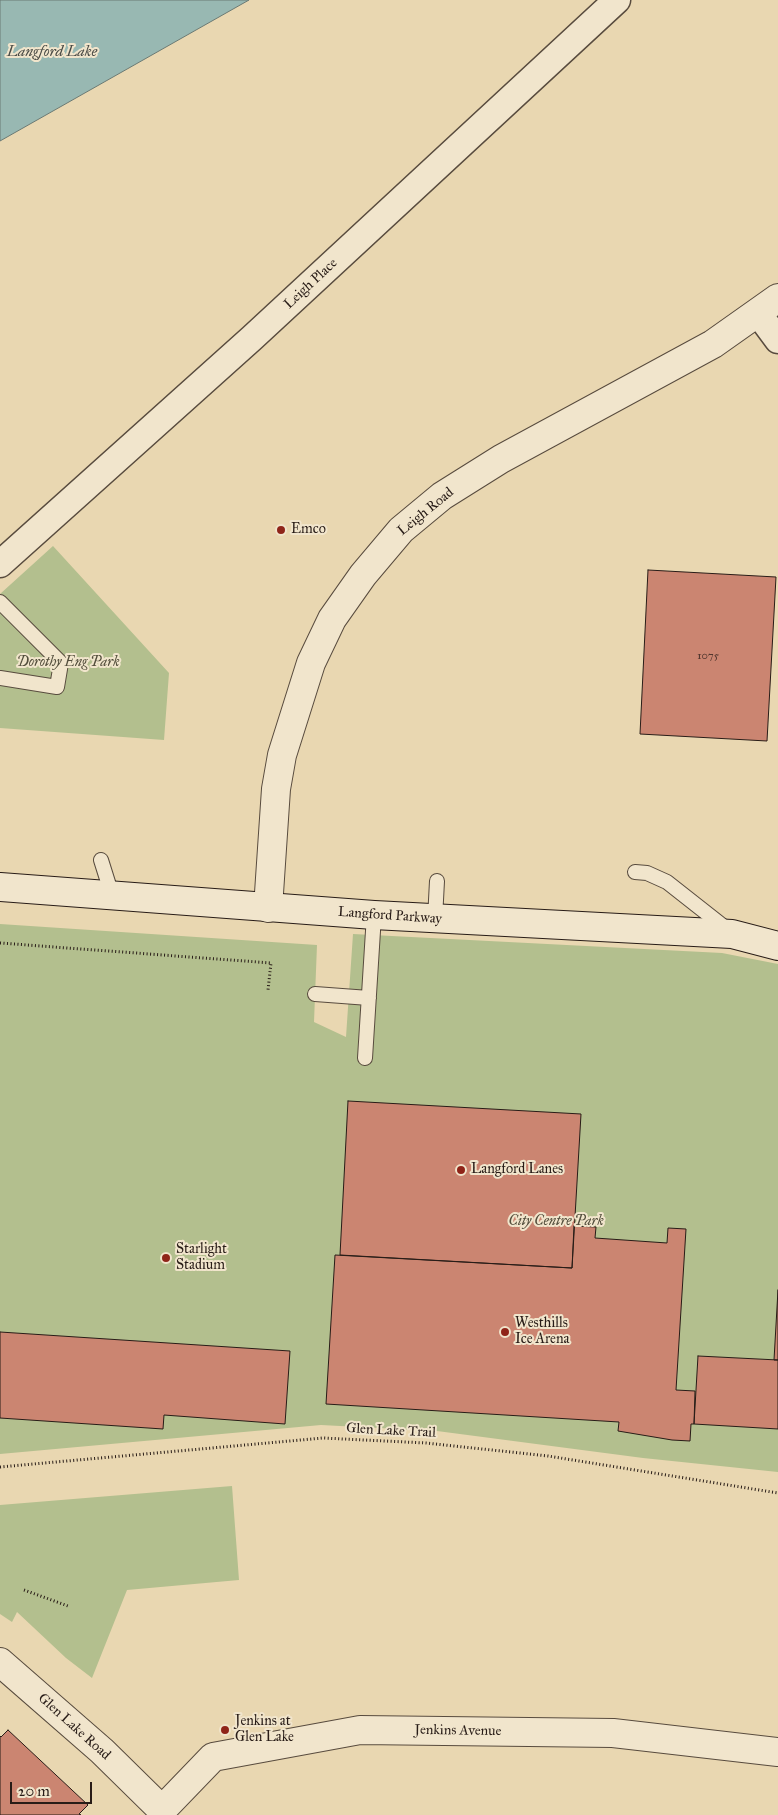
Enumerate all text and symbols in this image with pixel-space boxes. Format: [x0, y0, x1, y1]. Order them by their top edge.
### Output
water label: Langford Lake [7, 43, 97, 61]
street label: Leigh Place [281, 255, 341, 313]
street label: Leigh Road [395, 484, 457, 540]
place label: Emco [291, 522, 326, 538]
marker: Emco [275, 524, 287, 536]
house number: 1075 [697, 649, 719, 663]
park label: Dorothy Eng Park [17, 655, 119, 671]
street label: Langford Parkway [338, 904, 442, 928]
place label: Langford Lanes [471, 1162, 563, 1178]
marker: Langford Lanes [455, 1164, 467, 1176]
park label: City Centre Park [508, 1214, 604, 1230]
place label: Starlight Stadium [176, 1242, 227, 1274]
marker: Starlight Stadium [160, 1252, 172, 1264]
place label: Westhills Ice Arena [515, 1316, 569, 1348]
marker: Westhills Ice Arena [499, 1326, 511, 1338]
street label: Glen Lake Trail [346, 1420, 436, 1442]
street label: Glen Lake Road [34, 1690, 114, 1764]
place label: Jenkins at Glen Lake [235, 1714, 294, 1746]
street label: Jenkins Avenue [414, 1722, 502, 1740]
marker: Jenkins at Glen Lake [219, 1724, 231, 1736]
scale bar [12, 1772, 95, 1804]
text: 20 m [18, 1782, 50, 1800]

